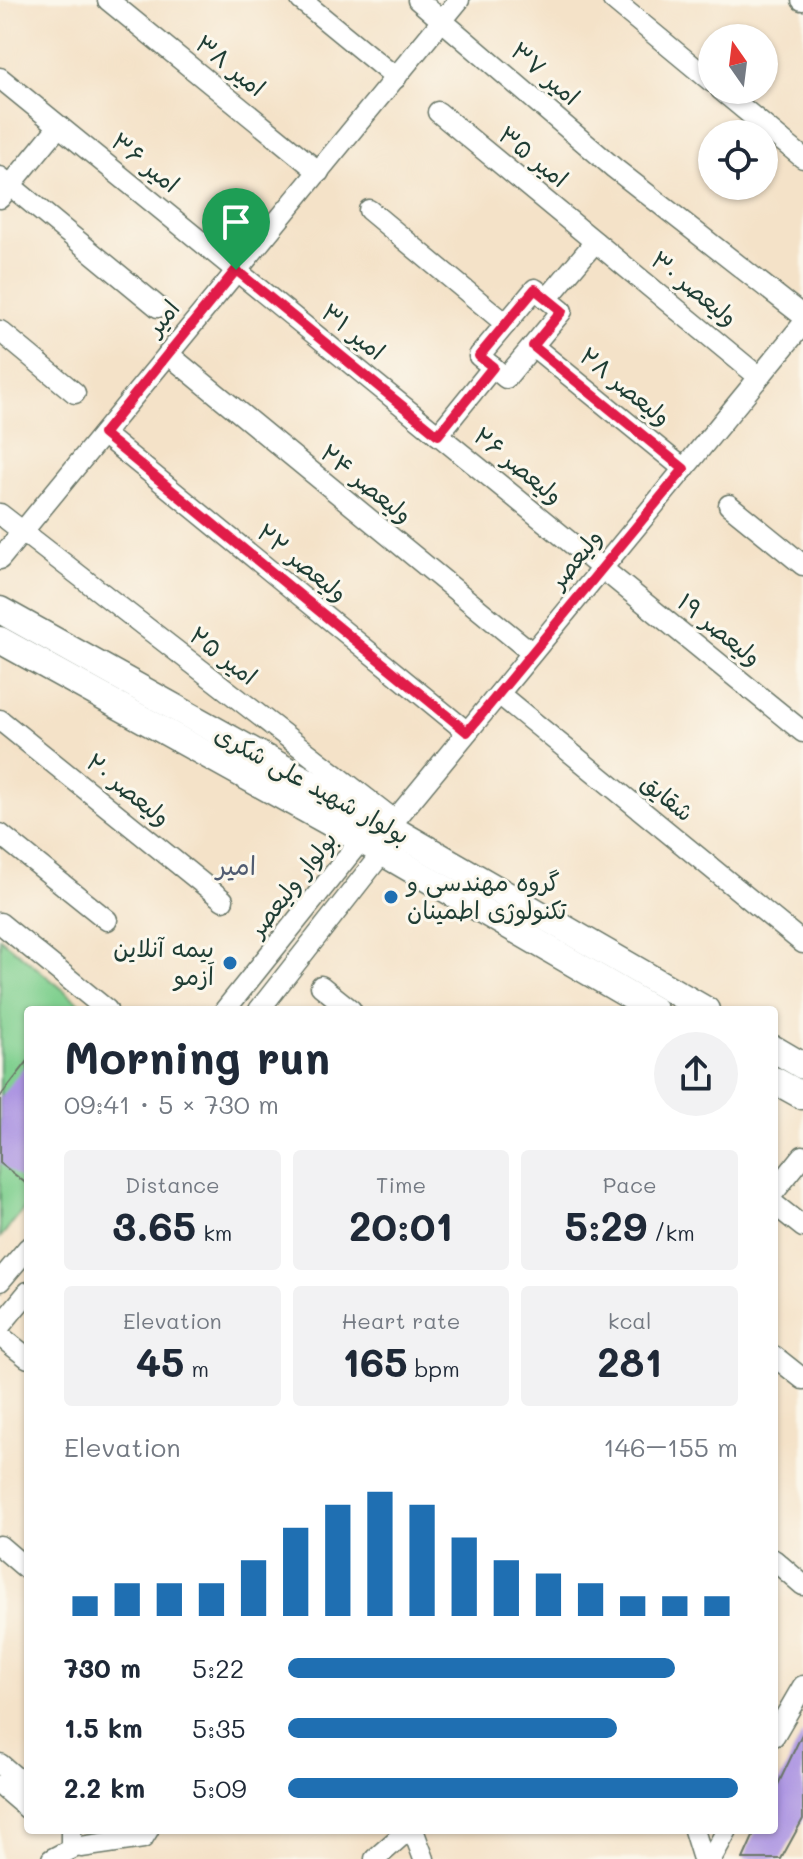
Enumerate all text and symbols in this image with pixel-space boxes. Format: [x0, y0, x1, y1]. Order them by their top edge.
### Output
north arrow [698, 24, 778, 104]
map controls [698, 24, 778, 200]
street label: امیر ۳۸ [190, 27, 272, 102]
street label: امیر ۳۷ [505, 34, 587, 111]
street label: امیر ۳۵ [493, 118, 575, 193]
button: locate [698, 120, 778, 200]
street label: امیر ۳۶ [106, 125, 186, 199]
pin [202, 188, 270, 270]
icon: arrive [214, 200, 258, 244]
street label: ولیعصر ۳۰ [645, 243, 745, 332]
street label: امیر [137, 293, 186, 343]
street label: امیر ۳۱ [316, 296, 392, 366]
street label: ولیعصر ۲۸ [574, 340, 678, 432]
street label: ولیعصر ۲۶ [468, 419, 570, 510]
street label: ولیعصر ۲۴ [315, 436, 419, 529]
street label: ولیعصر ۲۲ [251, 516, 355, 608]
street label: ولیعصر [540, 522, 608, 596]
street label: ولیعصر ۱۹ [672, 586, 768, 672]
street label: امیر ۲۵ [184, 619, 264, 691]
street label: بولوار شهید علی شکری [209, 717, 416, 852]
street label: ولیعصر ۲۰ [81, 746, 177, 832]
street label: شقایق [635, 766, 701, 827]
street label: بولوار ولیعصر [240, 824, 344, 945]
district label: امیر [214, 848, 256, 882]
place label: گروه مهندسی و تکنولوژی اطمینان [405, 866, 567, 926]
marker: گروه مهندسی و تکنولوژی اطمینان [382, 888, 400, 906]
place label: بیمه آنلاین اَزمو [113, 932, 215, 992]
marker: بیمه آنلاین اَزمو [221, 954, 239, 972]
text: Morning run [64, 1028, 330, 1085]
button: share [654, 1032, 738, 1116]
text: 09:41 · 5 × 730 m [64, 1087, 279, 1121]
text: Distance [125, 1170, 220, 1199]
text: Time [376, 1170, 426, 1199]
text: Pace [603, 1170, 657, 1199]
text: 3.65 [112, 1199, 196, 1251]
text: 20:01 [349, 1199, 453, 1251]
text: 5:29 [565, 1199, 647, 1251]
text: km [196, 1218, 232, 1247]
text: /km [647, 1218, 695, 1247]
text: Elevation [123, 1306, 222, 1335]
text: Heart rate [342, 1306, 460, 1335]
text: kcal [608, 1306, 652, 1335]
text: 45 [136, 1335, 184, 1387]
text: 165 [342, 1335, 408, 1387]
text: 281 [597, 1335, 662, 1387]
text: m [184, 1354, 209, 1383]
text: bpm [408, 1354, 460, 1383]
text: Elevation [64, 1430, 181, 1464]
text: 146–155 m [603, 1430, 738, 1464]
text: 730 m [64, 1651, 141, 1685]
text: 5:22 [192, 1651, 244, 1685]
text: 1.5 km [64, 1711, 143, 1745]
text: 5:35 [192, 1711, 246, 1745]
text: 2.2 km [64, 1771, 145, 1805]
text: 5:09 [192, 1771, 247, 1805]

